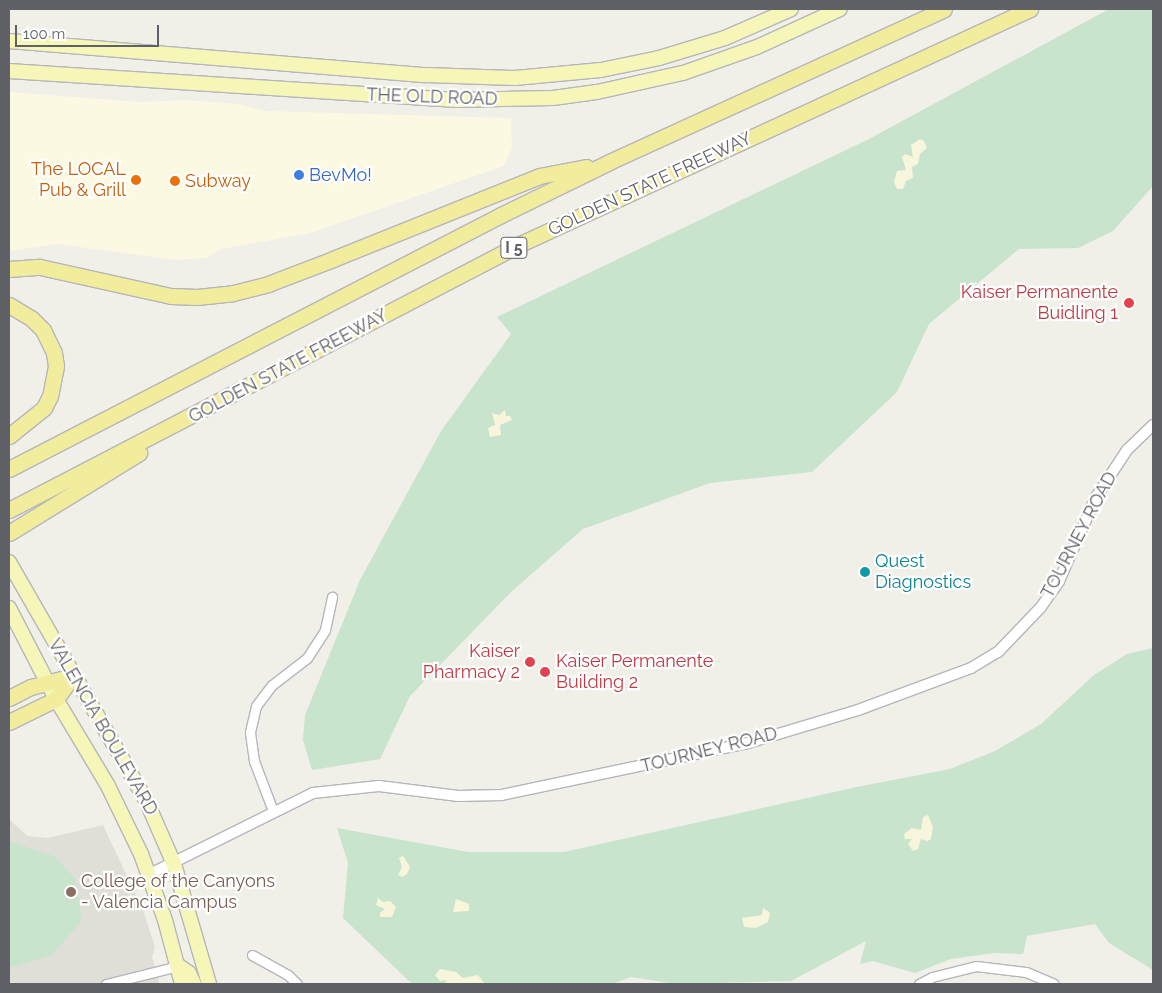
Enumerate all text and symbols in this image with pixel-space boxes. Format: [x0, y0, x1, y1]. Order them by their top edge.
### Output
scale bar [18, 15, 161, 47]
text: 100 m [23, 25, 65, 43]
street label: THE OLD ROAD [366, 84, 498, 110]
street label: GOLDEN STATE FREEWAY [545, 127, 755, 241]
place label: The LOCAL Pub & Grill [31, 159, 126, 202]
place label: BevMo! [309, 164, 372, 186]
marker: BevMo! [293, 169, 305, 181]
place label: Subway [185, 170, 251, 192]
marker: The LOCAL Pub & Grill [130, 174, 142, 186]
marker: Subway [169, 175, 181, 187]
road number: I 5 [500, 234, 528, 262]
place label: Kaiser Permanente Buidling 1 [960, 282, 1118, 324]
marker: Kaiser Permanente Buidling 1 [1122, 296, 1136, 310]
street label: GOLDEN STATE FREEWAY [185, 304, 391, 428]
street label: TOURNEY ROAD [1037, 468, 1121, 602]
place label: Quest Diagnostics [875, 551, 971, 594]
marker: Quest Diagnostics [859, 566, 871, 578]
street label: VALENCIA BOULEVARD [43, 635, 163, 819]
place label: Kaiser Pharmacy 2 [422, 641, 520, 684]
place label: Kaiser Permanente Building 2 [556, 651, 714, 694]
marker: Kaiser Pharmacy 2 [524, 656, 536, 668]
marker: Kaiser Permanente Building 2 [538, 665, 552, 679]
street label: TOURNEY ROAD [638, 723, 780, 777]
place label: College of the Canyons - Valencia Campus [81, 871, 275, 914]
marker: College of the Canyons - Valencia Campus [65, 886, 77, 898]

